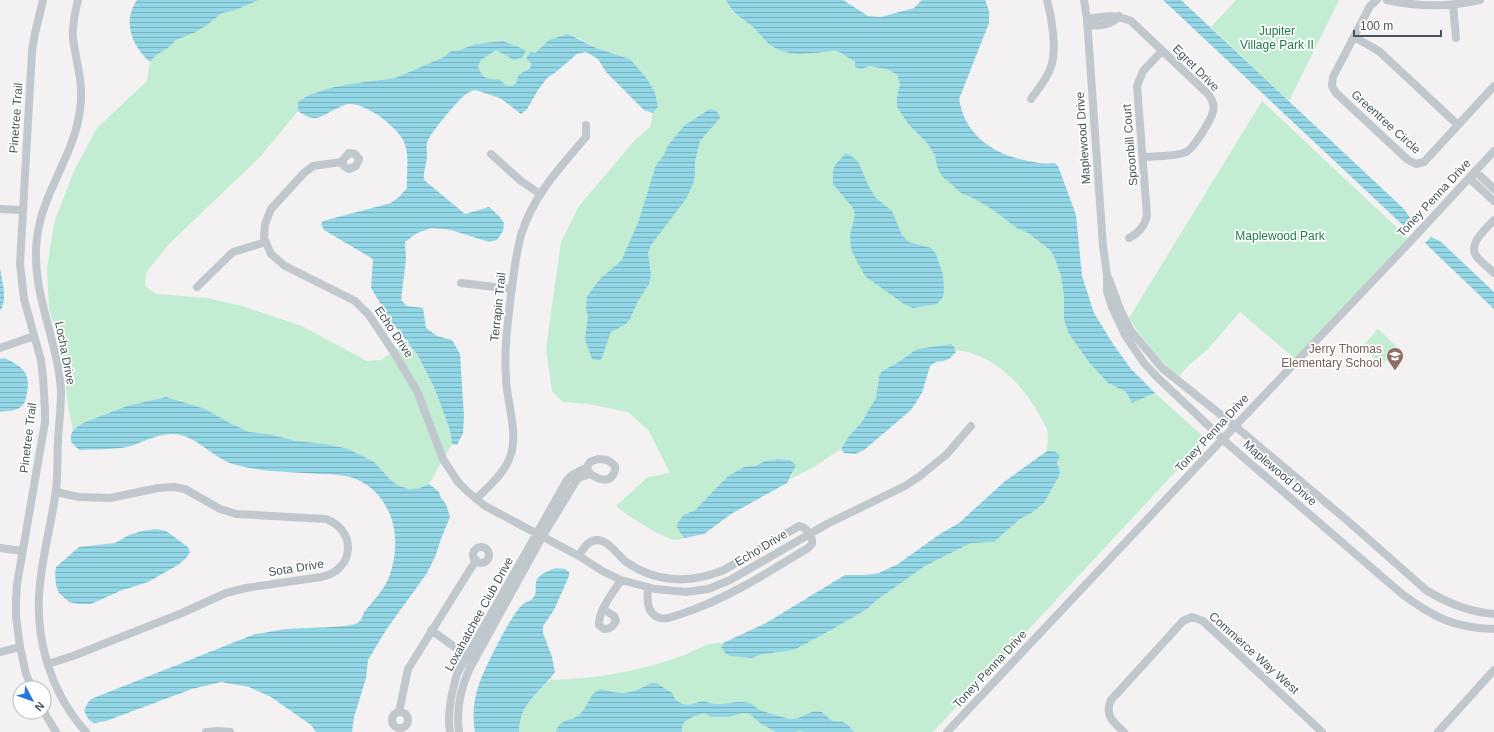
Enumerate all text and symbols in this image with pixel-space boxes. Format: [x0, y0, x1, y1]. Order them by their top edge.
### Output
scale bar [1354, 12, 1441, 38]
text: 100 m [1360, 19, 1393, 33]
park label: Jupiter Village Park II [1240, 24, 1314, 52]
street label: Egret Drive [1170, 42, 1222, 94]
street label: Pinetree Trail [7, 82, 25, 154]
street label: Greentree Circle [1349, 87, 1424, 157]
street label: Maplewood Drive [1073, 91, 1093, 185]
street label: Spoonbill Court [1119, 103, 1141, 186]
street label: Toney Penna Drive [1394, 156, 1474, 240]
park label: Maplewood Park [1235, 229, 1326, 243]
street label: Terrapin Trail [487, 272, 509, 342]
street label: Echo Drive [372, 304, 416, 361]
street label: Locha Drive [52, 320, 78, 386]
place label: Jerry Thomas Elementary School [1281, 342, 1382, 370]
school or university icon: Jerry Thomas Elementary School [1385, 346, 1405, 371]
street label: Toney Penna Drive [1172, 391, 1252, 475]
street label: Pinetree Trail [17, 402, 39, 474]
street label: Maplewood Drive [1240, 437, 1320, 509]
street label: Echo Drive [732, 527, 790, 569]
street label: Loxahatchee Club Drive [442, 554, 516, 673]
street label: Sota Drive [267, 557, 325, 579]
street label: Commerce Way West [1206, 609, 1302, 697]
street label: Toney Penna Drive [950, 627, 1030, 711]
north arrow [12, 680, 52, 720]
text: N [32, 700, 47, 714]

